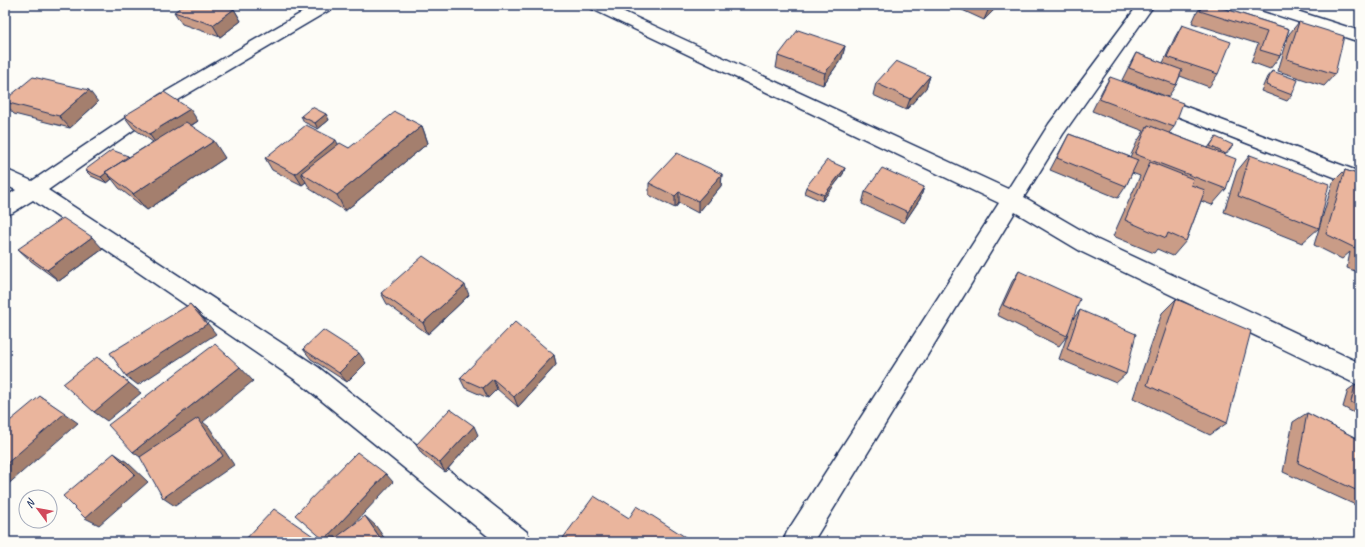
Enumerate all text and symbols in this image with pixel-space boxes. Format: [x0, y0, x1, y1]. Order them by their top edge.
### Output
north arrow [18, 489, 58, 529]
text: N [22, 495, 38, 510]

